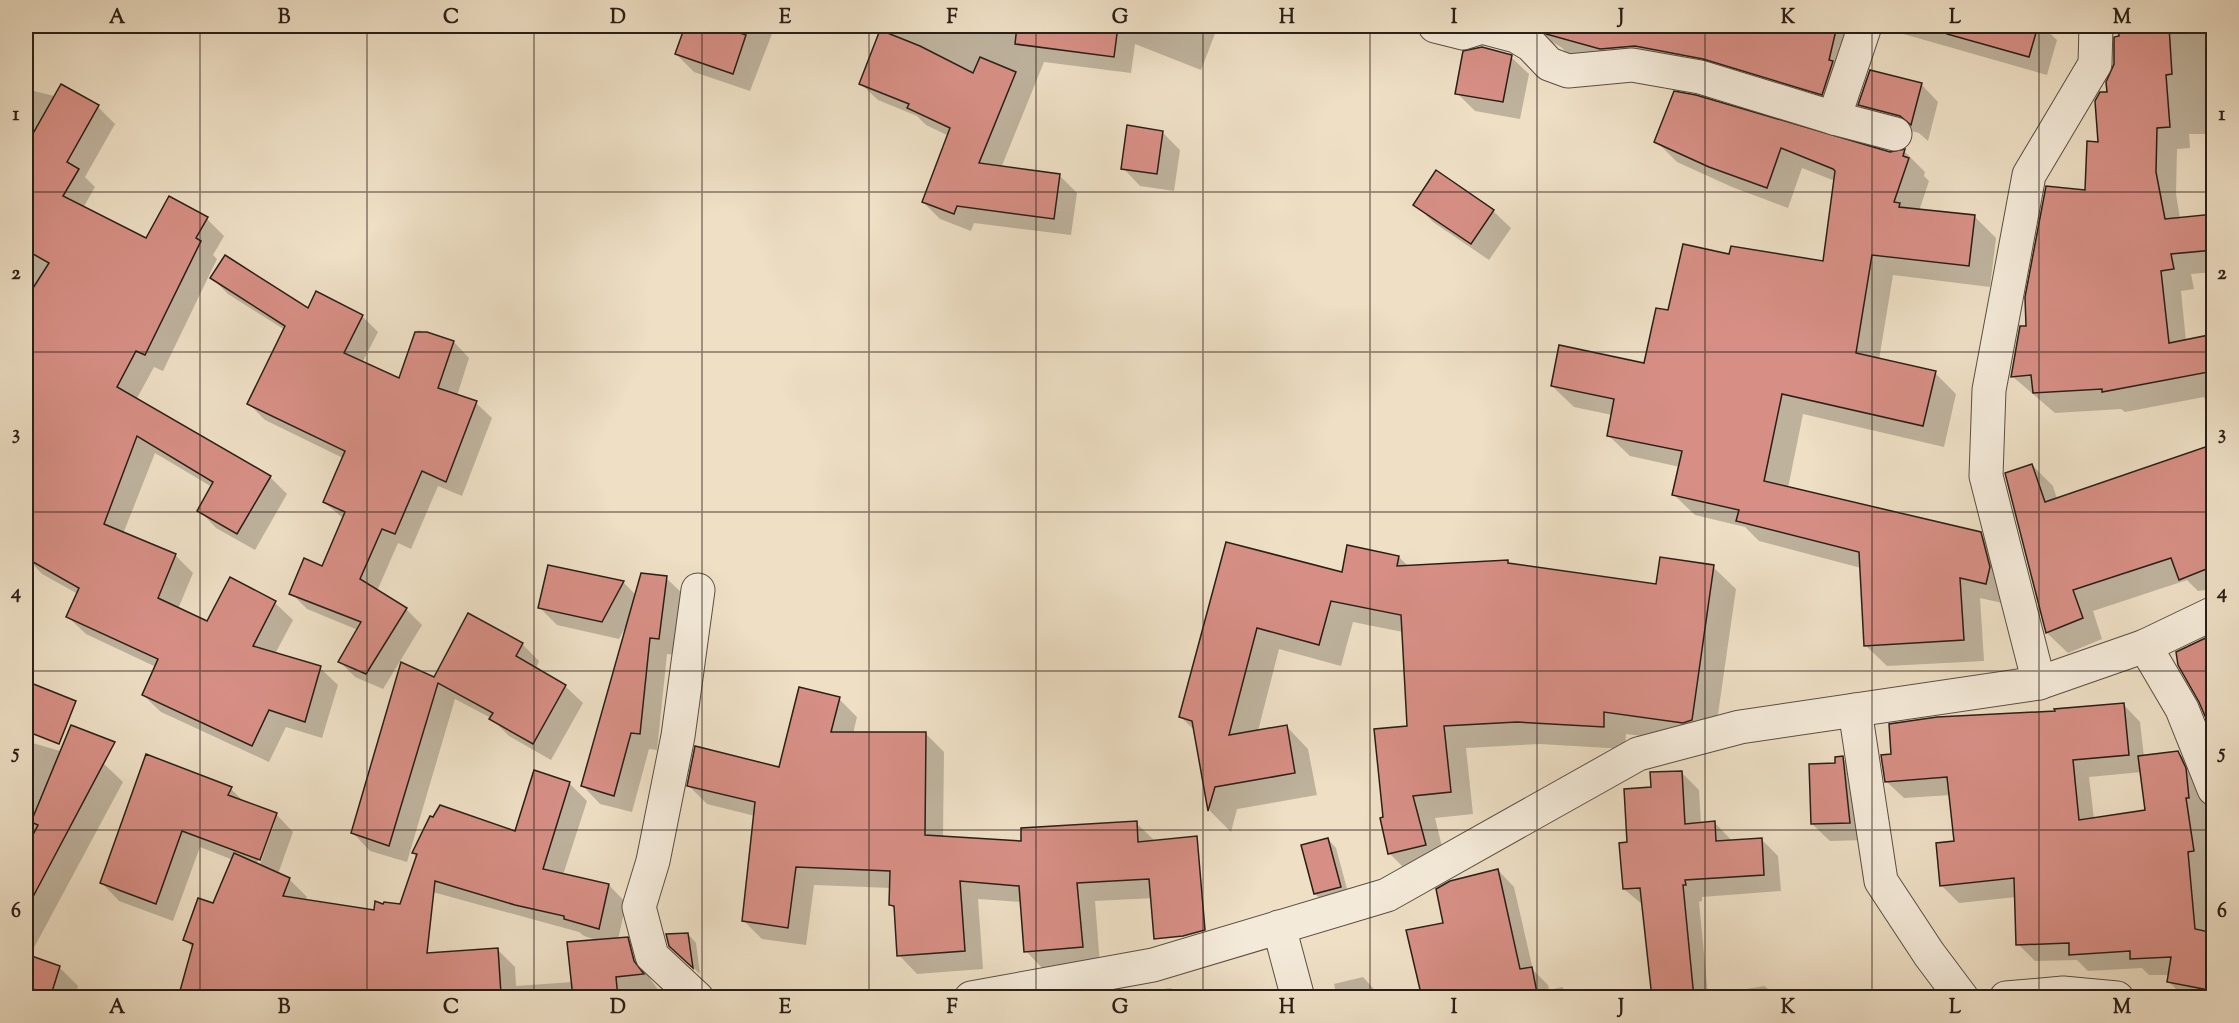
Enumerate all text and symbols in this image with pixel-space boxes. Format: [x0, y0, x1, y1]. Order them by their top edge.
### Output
text: A [109, 4, 126, 33]
text: B [278, 4, 291, 33]
text: C [443, 4, 459, 33]
text: D [610, 4, 626, 33]
text: E [779, 4, 792, 33]
text: F [946, 4, 958, 33]
text: G [1112, 4, 1129, 33]
text: H [1279, 4, 1295, 33]
text: I [1451, 4, 1458, 33]
text: J [1616, 4, 1624, 33]
text: K [1781, 4, 1796, 33]
text: L [1949, 4, 1962, 33]
text: M [2113, 4, 2132, 33]
text: 1 [13, 101, 20, 130]
text: 1 [2219, 101, 2226, 130]
text: 2 [11, 260, 21, 289]
text: 2 [2217, 260, 2227, 289]
text: 3 [12, 420, 20, 449]
text: 3 [2218, 420, 2226, 449]
text: 4 [10, 579, 21, 608]
text: 4 [2216, 579, 2227, 608]
text: 5 [11, 739, 20, 768]
text: 5 [2217, 739, 2226, 768]
text: 6 [11, 898, 21, 927]
text: 6 [2217, 898, 2227, 927]
text: A [109, 994, 126, 1023]
text: B [278, 994, 291, 1023]
text: C [443, 994, 459, 1023]
text: D [610, 994, 626, 1023]
text: E [779, 994, 792, 1023]
text: F [946, 994, 958, 1023]
text: G [1112, 994, 1129, 1023]
text: H [1279, 994, 1295, 1023]
text: I [1451, 994, 1458, 1023]
text: J [1616, 994, 1624, 1023]
text: K [1781, 994, 1796, 1023]
text: L [1949, 994, 1962, 1023]
text: M [2113, 994, 2132, 1023]

